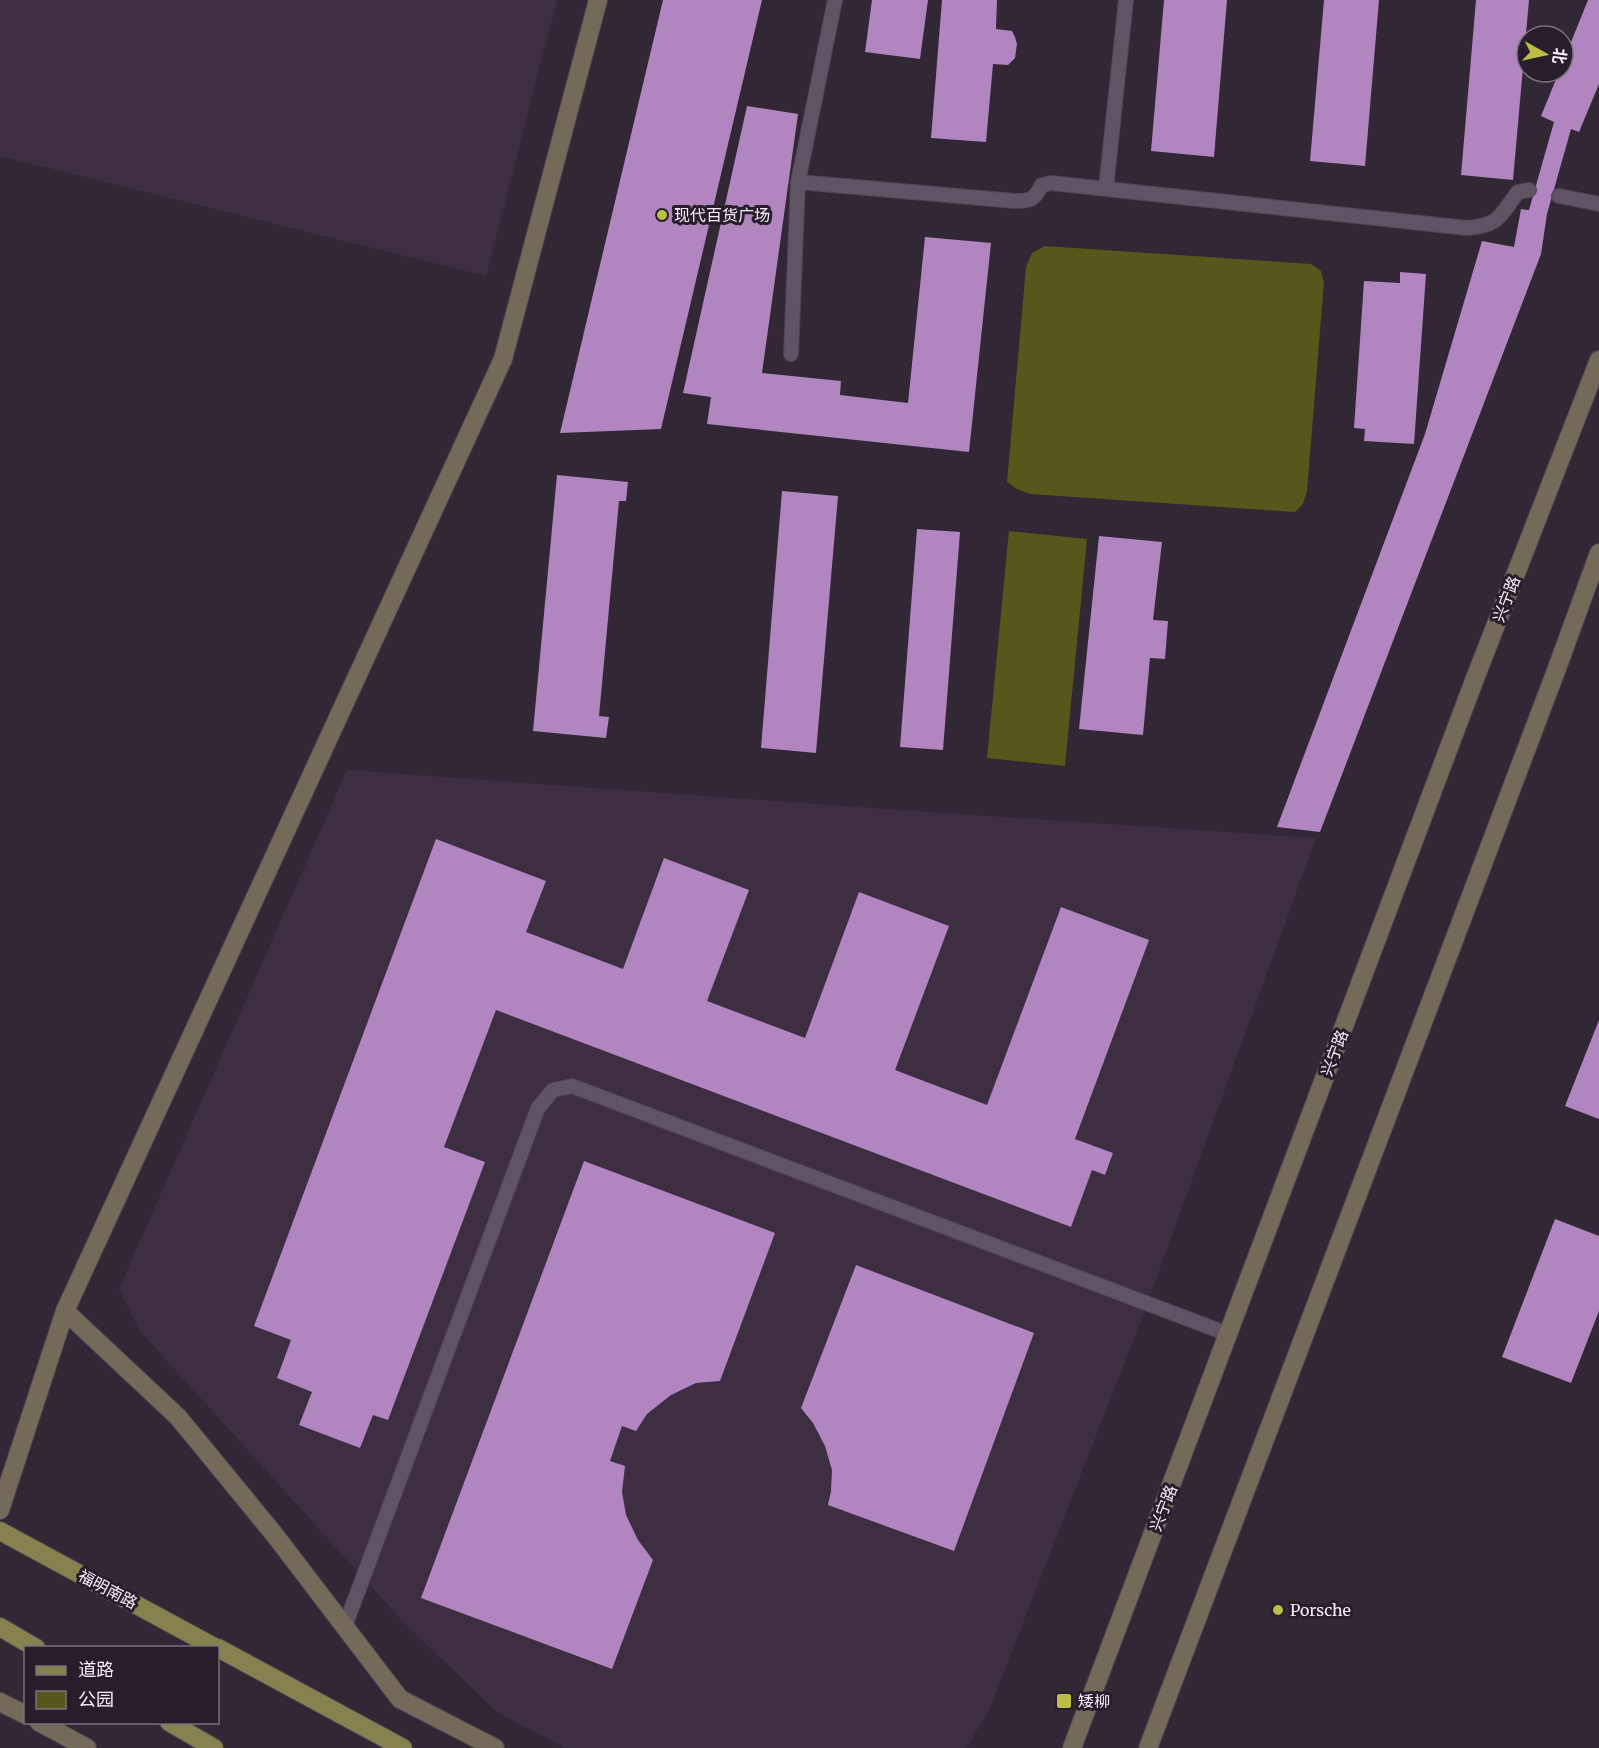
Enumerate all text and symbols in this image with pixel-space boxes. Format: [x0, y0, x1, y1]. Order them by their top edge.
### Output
north arrow [1515, 24, 1575, 84]
text: 北 [1549, 47, 1571, 65]
place label: 现代百货广场 [674, 205, 770, 225]
marker: 现代百货广场 [655, 208, 669, 222]
street label: 兴宁路 [1488, 573, 1524, 625]
street label: 兴宁路 [1316, 1027, 1352, 1079]
street label: 兴宁路 [1145, 1482, 1181, 1534]
street label: 福明南路 [75, 1565, 141, 1613]
place label: Porsche [1290, 1600, 1351, 1620]
marker: Porsche [1271, 1603, 1285, 1617]
legend [24, 1646, 219, 1724]
text: 道路 [78, 1658, 114, 1681]
text: 公园 [78, 1688, 114, 1711]
place label: 矮柳 [1078, 1691, 1110, 1711]
marker: 矮柳 [1055, 1692, 1073, 1710]

